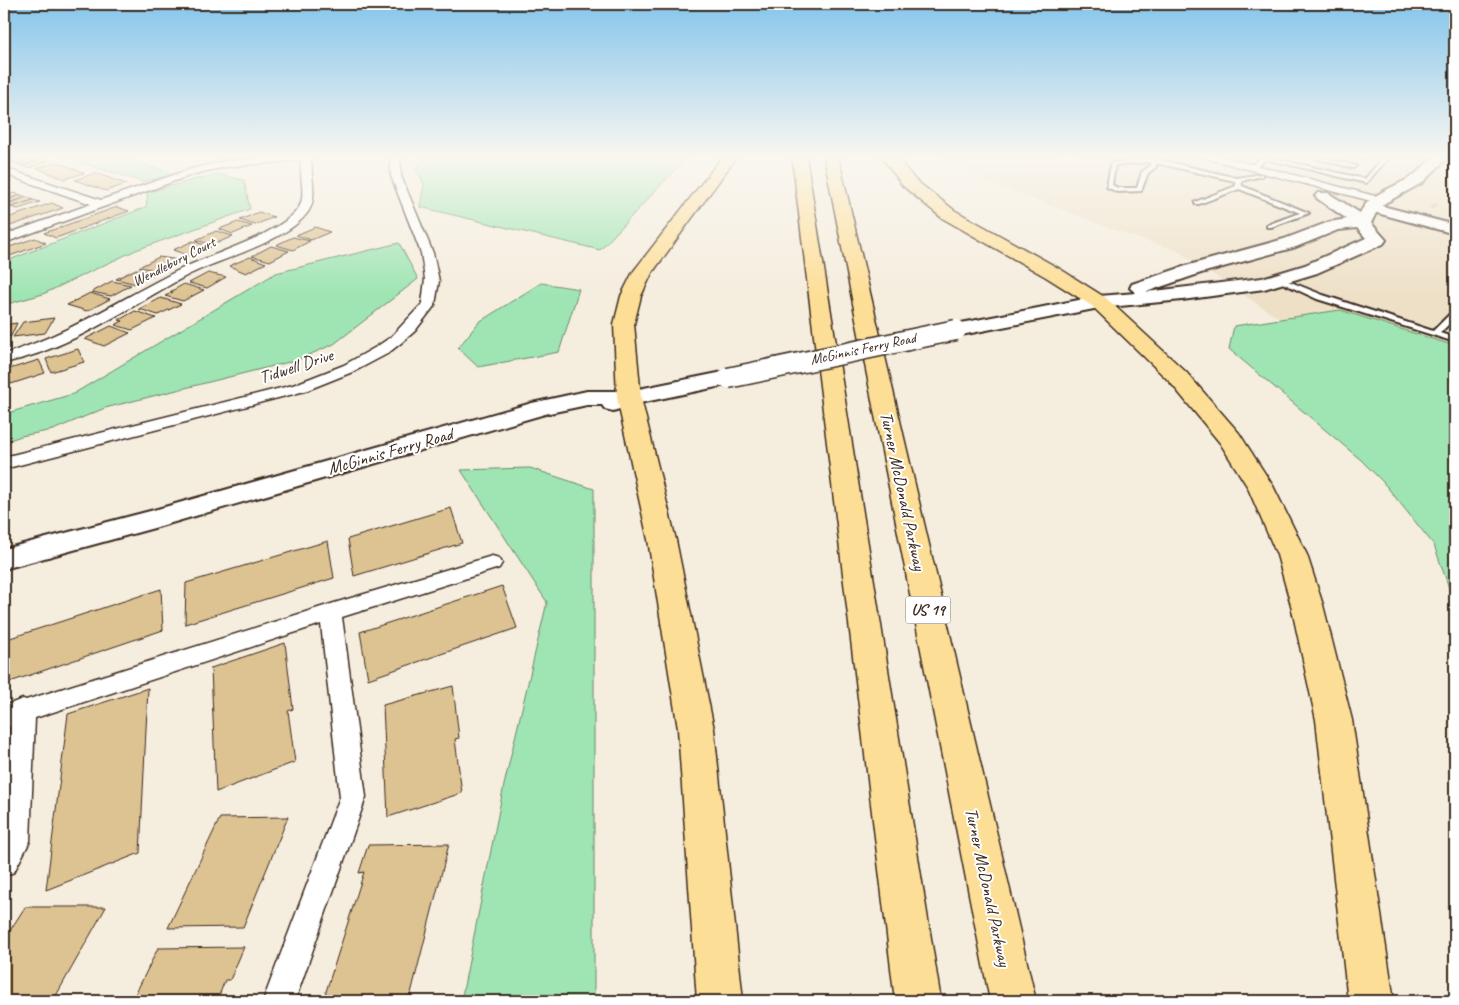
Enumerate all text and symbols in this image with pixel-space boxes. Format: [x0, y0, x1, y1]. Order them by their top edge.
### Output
street label: Wendlebury Court [129, 232, 220, 291]
street label: McGinnis Ferry Road [809, 328, 920, 369]
street label: Tidwell Drive [256, 343, 337, 388]
street label: Turner McDonald Parkway [875, 410, 931, 574]
street label: McGinnis Ferry Road [325, 422, 458, 479]
road number: US 19 [906, 596, 950, 624]
street label: Turner McDonald Parkway [960, 806, 1016, 970]

